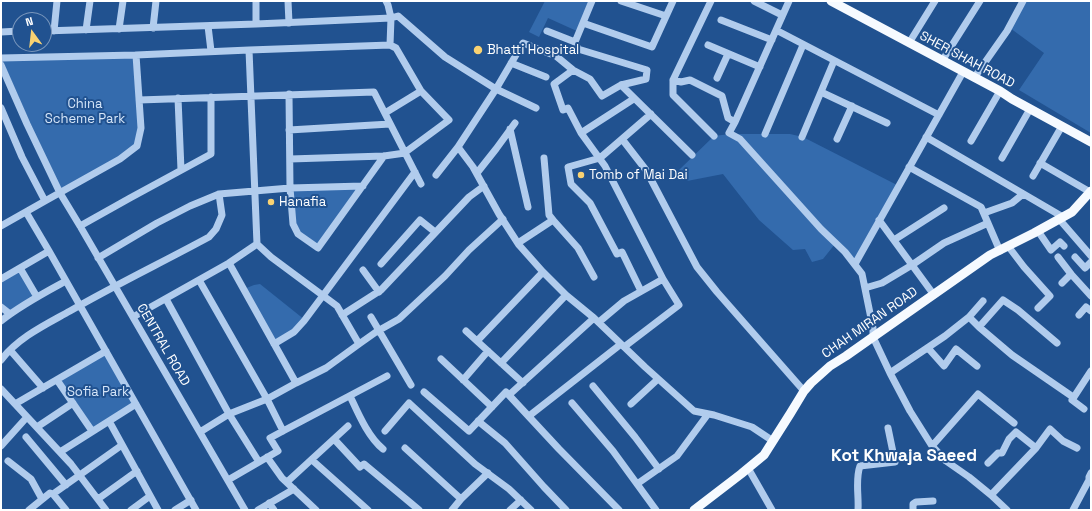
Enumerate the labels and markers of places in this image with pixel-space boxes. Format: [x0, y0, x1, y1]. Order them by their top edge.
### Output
place label: Bhatti Hospital [487, 42, 579, 58]
marker: Bhatti Hospital [472, 44, 484, 56]
place label: Tomb of Mai Dai [589, 167, 688, 183]
marker: Tomb of Mai Dai [576, 170, 586, 180]
place label: Hanafia [279, 194, 326, 210]
marker: Hanafia [266, 197, 276, 207]

